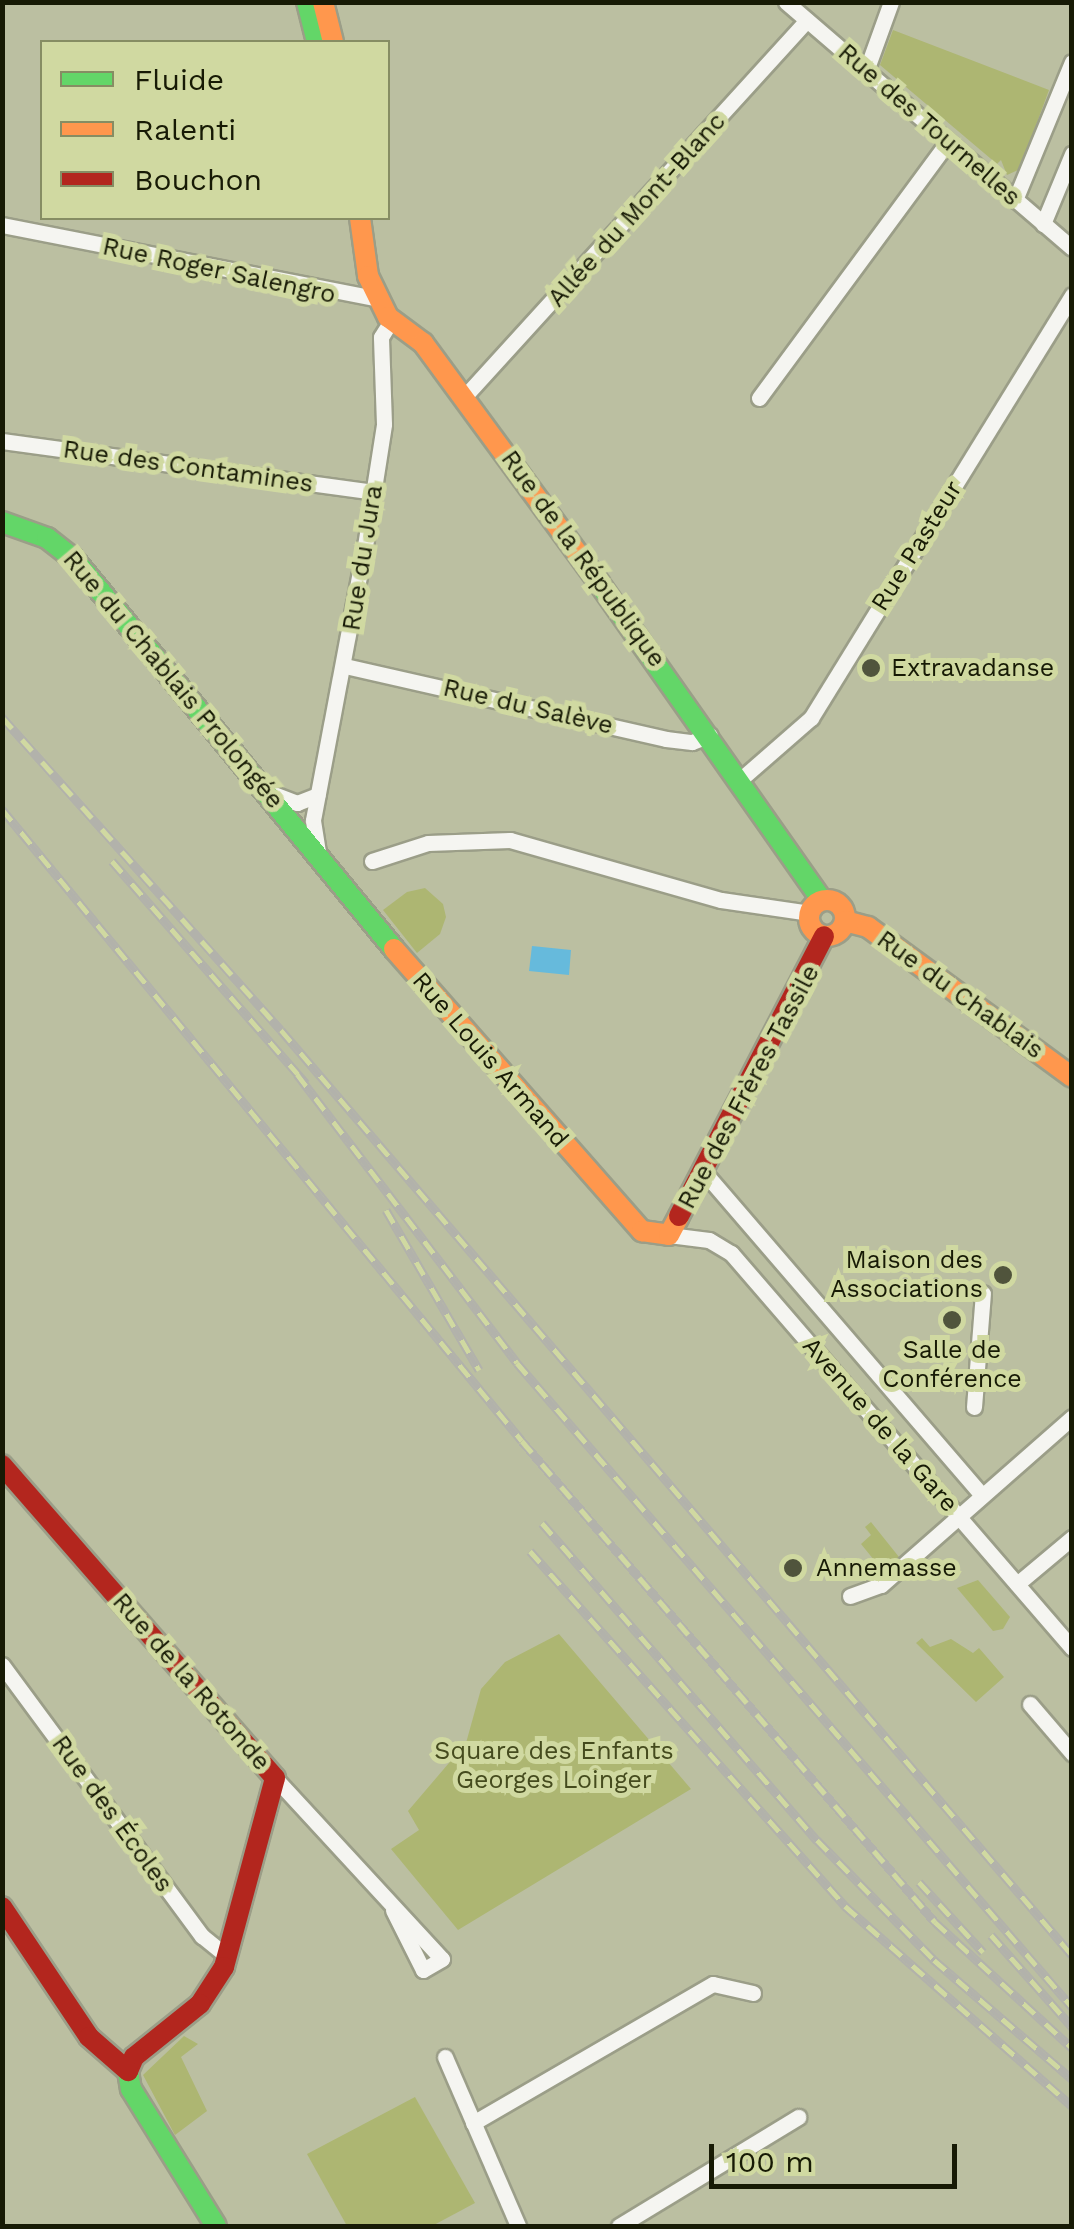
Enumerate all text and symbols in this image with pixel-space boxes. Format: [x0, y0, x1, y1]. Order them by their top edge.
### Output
street label: Rue des Tournelles [831, 37, 1027, 213]
legend [40, 40, 390, 220]
text: Fluide [134, 62, 224, 97]
street label: Allée du Mont-Blanc [542, 107, 732, 313]
text: Ralenti [134, 112, 236, 147]
text: Bouchon [134, 162, 262, 197]
street label: Rue Roger Salengro [100, 232, 338, 310]
street label: Rue des Contamines [61, 435, 315, 499]
street label: Rue de la République [494, 445, 672, 673]
street label: Rue Pasteur [865, 475, 969, 617]
street label: Rue du Jura [337, 483, 389, 633]
street label: Rue du Chablais Prolongée [56, 545, 290, 815]
place label: Extravadanse [891, 653, 1054, 683]
marker: Extravadanse [860, 657, 882, 679]
street label: Rue du Salève [440, 673, 616, 741]
street label: Rue du Chablais [871, 925, 1049, 1065]
street label: Rue des Frères Tassile [672, 960, 826, 1214]
street label: Rue Louis Armand [405, 966, 575, 1154]
place label: Maison des Associations [830, 1246, 983, 1305]
marker: Maison des Associations [992, 1264, 1014, 1286]
marker: Salle de Conférence [941, 1309, 963, 1331]
street label: Avenue de la Gare [796, 1331, 964, 1519]
place label: Salle de Conférence [882, 1336, 1022, 1395]
place label: Annemasse [816, 1553, 957, 1583]
marker: Annemasse [780, 1555, 806, 1581]
street label: Rue de la Rotonde [106, 1587, 276, 1777]
street label: Rue des Écoles [45, 1730, 179, 1898]
park label: Square des Enfants Georges Loinger [434, 1737, 674, 1796]
scale bar [714, 2124, 962, 2186]
text: 100 m [726, 2144, 814, 2179]

